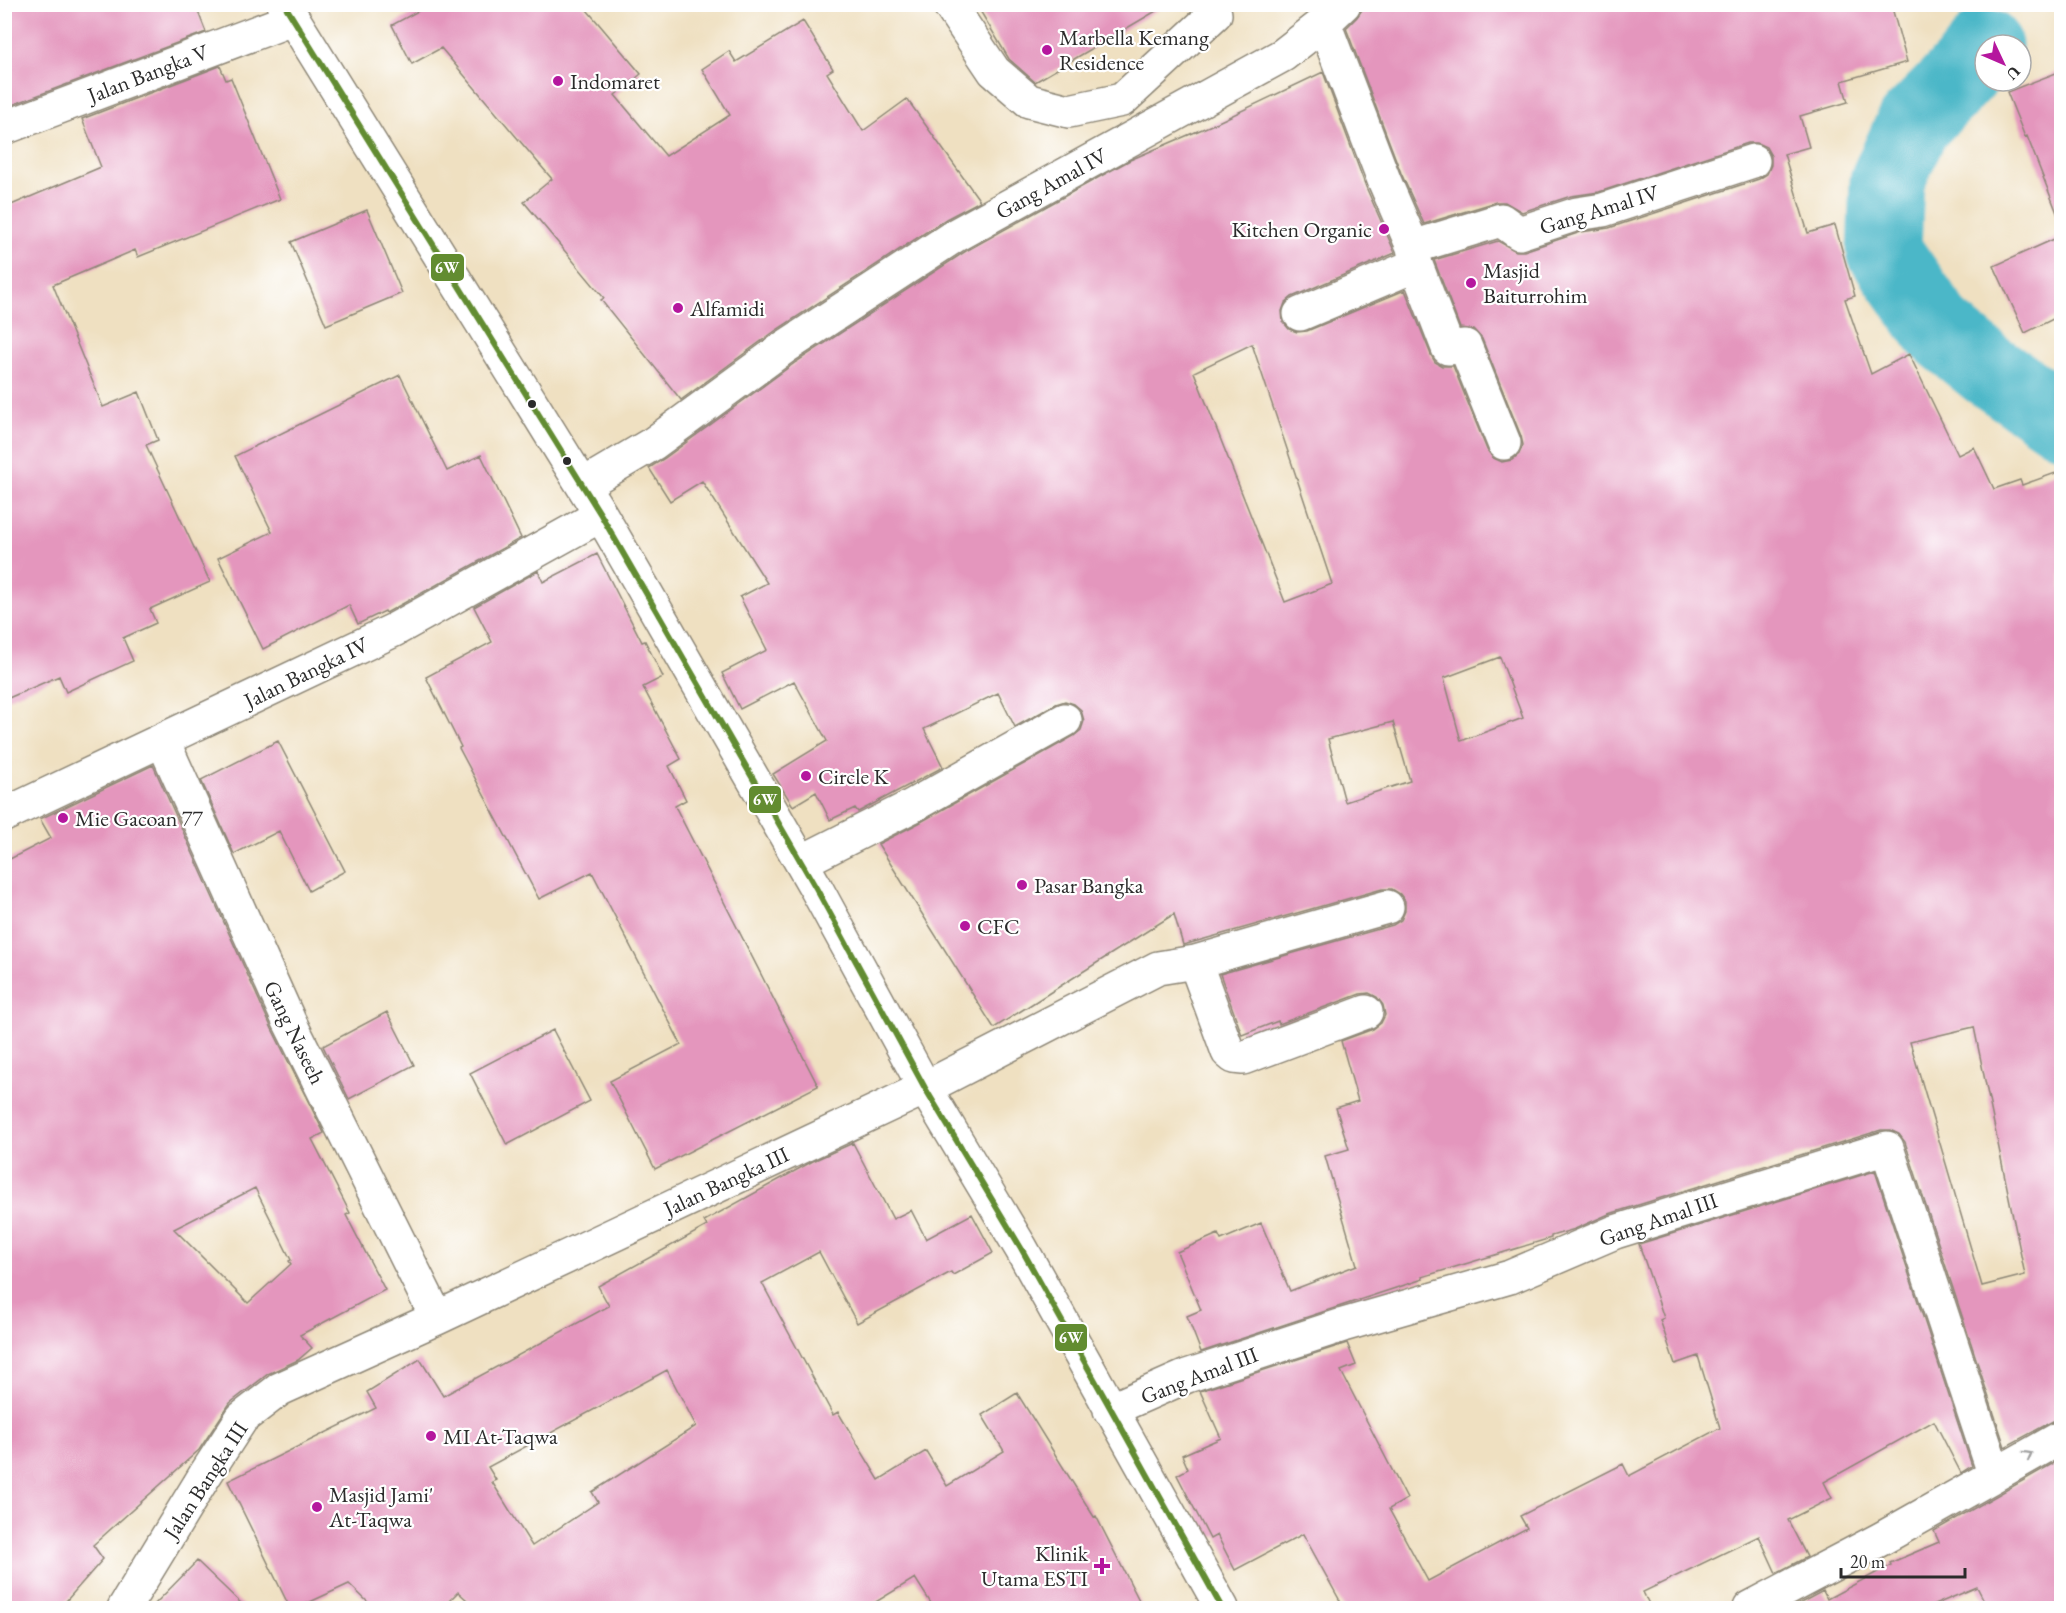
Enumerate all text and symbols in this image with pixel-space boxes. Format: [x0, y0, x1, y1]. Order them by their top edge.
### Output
place label: Marbella Kemang Residence [1059, 23, 1209, 77]
north arrow [1973, 33, 2033, 93]
street label: Jalan Bangka V [82, 37, 213, 111]
marker: Marbella Kemang Residence [1040, 43, 1054, 57]
text: U [2002, 61, 2025, 85]
place label: Indomaret [570, 67, 660, 96]
marker: Indomaret [551, 74, 565, 88]
street label: Gang Amal IV [990, 141, 1112, 226]
street label: Gang Amal IV [1536, 178, 1663, 241]
place label: Kitchen Organic [1231, 215, 1372, 244]
marker: Kitchen Organic [1377, 222, 1391, 236]
line badge: 6W [430, 253, 465, 282]
place label: Masjid Baiturrohim [1483, 256, 1588, 310]
text: 6W [435, 257, 460, 278]
marker: Masjid Baiturrohim [1464, 276, 1478, 290]
place label: Alfamidi [689, 294, 765, 323]
marker: Alfamidi [671, 301, 685, 315]
unlabelled marker [526, 398, 538, 410]
unlabelled marker [561, 455, 573, 467]
street label: Jalan Bangka IV [237, 630, 373, 716]
place label: Circle K [818, 762, 890, 791]
marker: Circle K [799, 769, 813, 783]
line badge: 6W [748, 785, 782, 814]
text: 6W [753, 789, 778, 810]
place label: Mie Gacoan 77 [75, 804, 203, 833]
marker: Mie Gacoan 77 [56, 811, 70, 825]
place label: Pasar Bangka [1034, 871, 1144, 900]
marker: Pasar Bangka [1015, 878, 1029, 892]
place label: CFC [977, 912, 1020, 941]
marker: CFC [958, 919, 972, 933]
street label: Gang Naseeh [257, 976, 332, 1089]
street label: Jalan Bangka III [657, 1140, 794, 1224]
street label: Gang Amal III [1595, 1185, 1722, 1253]
line badge: 6W [1054, 1323, 1088, 1352]
text: 6W [1059, 1327, 1084, 1348]
street label: Gang Amal III [1136, 1340, 1263, 1411]
street label: Jalan Bangka III [155, 1415, 255, 1547]
place label: MI At-Taqwa [443, 1422, 558, 1451]
marker: MI At-Taqwa [424, 1429, 438, 1443]
one-way arrow [2021, 1451, 2032, 1462]
place label: Masjid Jami' At-Taqwa [328, 1480, 433, 1534]
marker: Masjid Jami' At-Taqwa [310, 1500, 324, 1514]
place label: Klinik Utama ESTI [981, 1539, 1089, 1593]
scale bar [1841, 1541, 1966, 1579]
text: 20 m [1850, 1550, 1885, 1573]
marker: Klinik Utama ESTI [1093, 1557, 1111, 1575]

